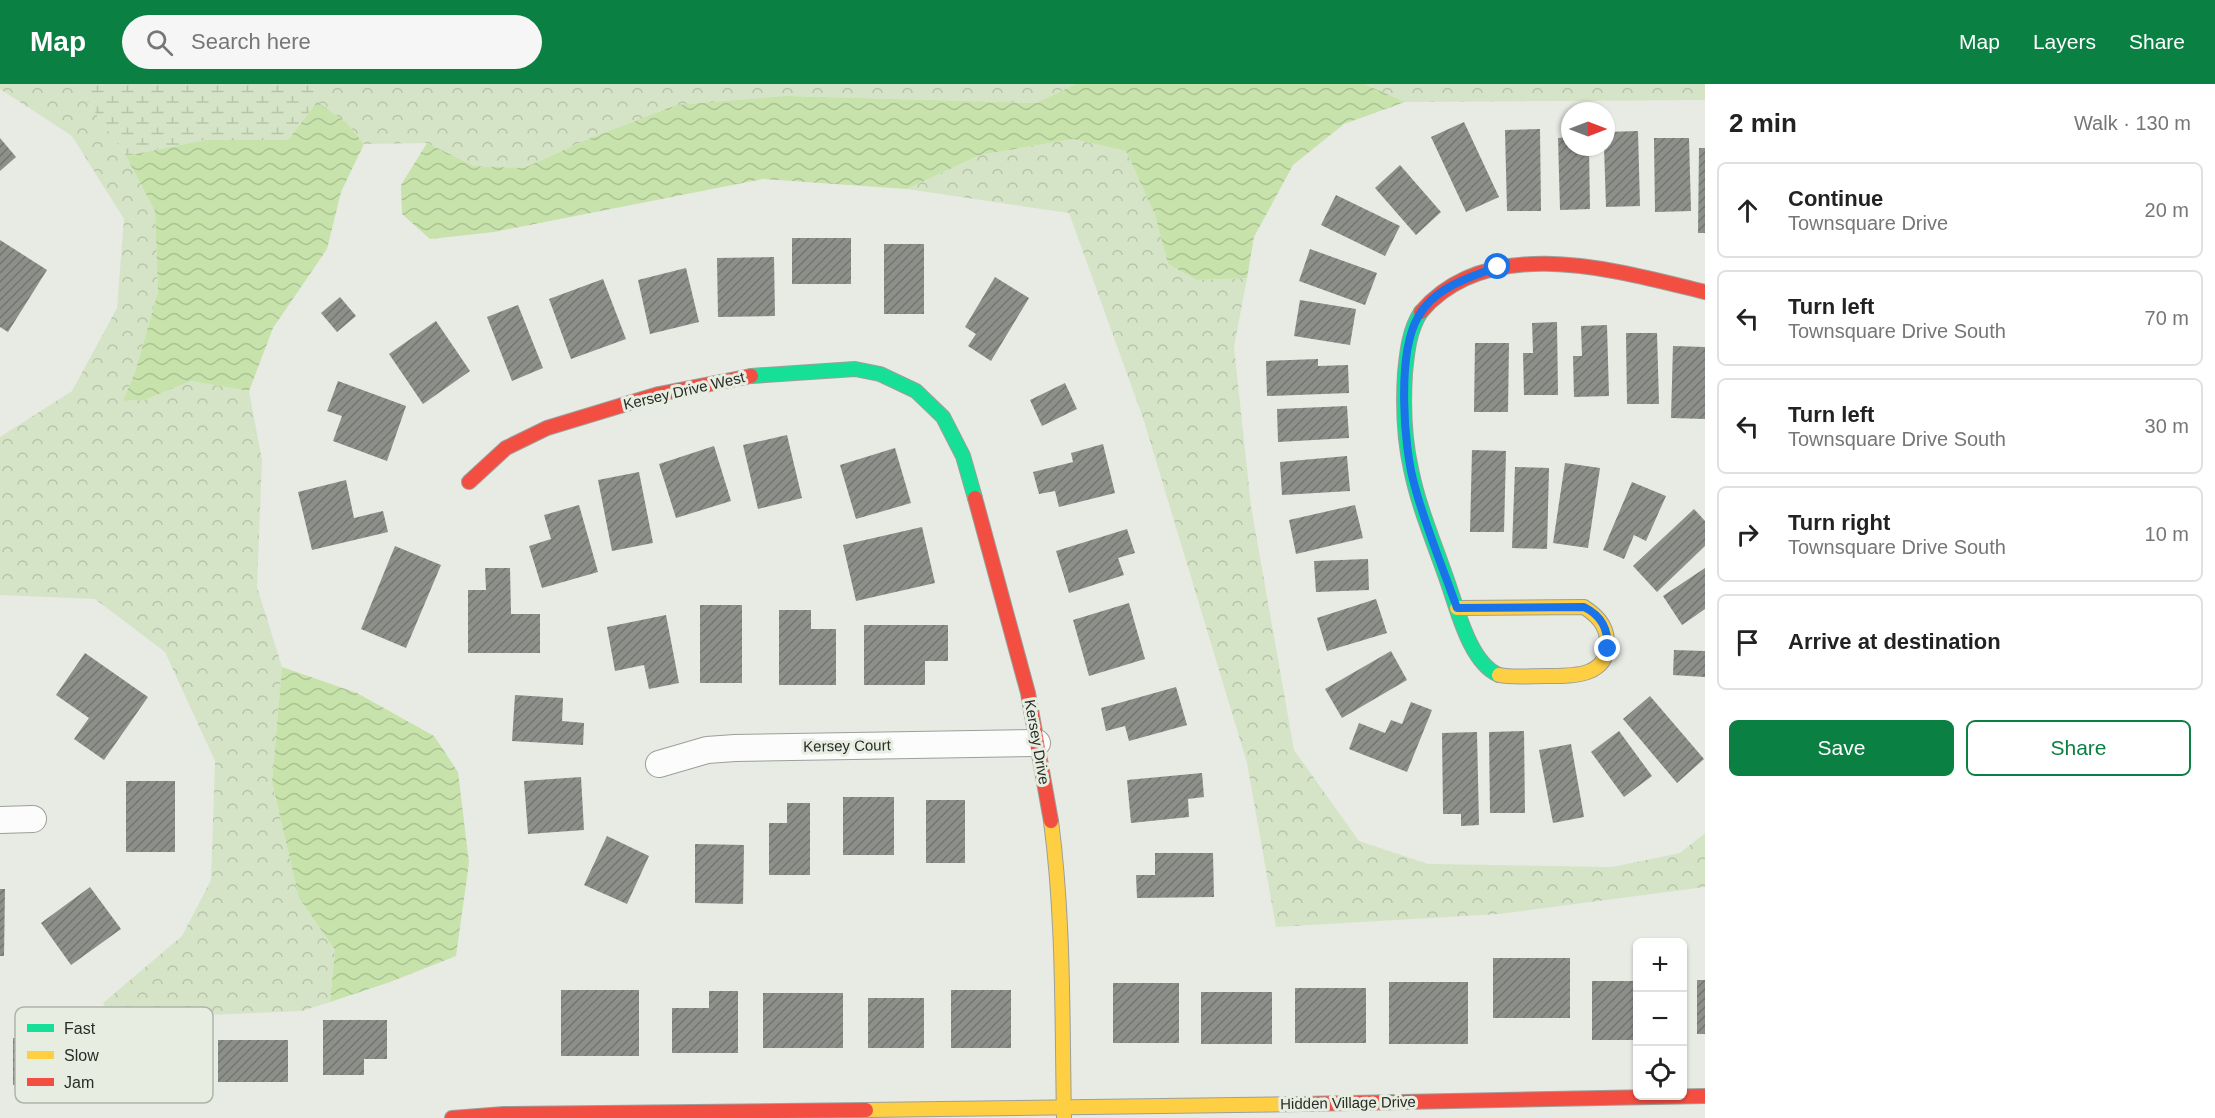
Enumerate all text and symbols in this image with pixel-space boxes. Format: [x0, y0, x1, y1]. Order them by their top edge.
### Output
search box [122, 15, 542, 69]
text: Map [30, 26, 86, 57]
icon: search [143, 26, 176, 59]
text: Search here [191, 29, 311, 54]
text: Map [1959, 30, 2000, 53]
text: Layers [2033, 30, 2096, 53]
text: Share [2129, 30, 2185, 53]
north arrow [1561, 102, 1615, 156]
text: 2 min [1729, 108, 1797, 138]
text: Walk · 130 m [2074, 112, 2191, 134]
text: Continue [1788, 186, 1883, 211]
icon: ahead [1731, 194, 1764, 227]
text: 20 m [2145, 199, 2189, 221]
text: Townsquare Drive [1788, 212, 1948, 234]
route start [1484, 253, 1510, 279]
text: Turn left [1788, 294, 1874, 319]
icon: left [1731, 302, 1764, 335]
text: 70 m [2145, 307, 2189, 329]
text: Townsquare Drive South [1788, 320, 2006, 342]
street label: Kersey Drive West [622, 368, 747, 413]
text: Turn left [1788, 402, 1874, 427]
icon: left [1731, 410, 1764, 443]
text: 30 m [2145, 415, 2189, 437]
text: Townsquare Drive South [1788, 428, 2006, 450]
text: Turn right [1788, 510, 1890, 535]
icon: right [1731, 518, 1764, 551]
text: 10 m [2145, 523, 2189, 545]
text: Townsquare Drive South [1788, 536, 2006, 558]
icon: arrive [1731, 626, 1764, 659]
text: Arrive at destination [1788, 629, 2001, 654]
route end [1594, 635, 1620, 661]
street label: Kersey Drive [1022, 698, 1053, 786]
button: Save [1729, 720, 1954, 776]
button: Share [1966, 720, 2191, 776]
street label: Kersey Court [803, 736, 892, 755]
map controls [1633, 938, 1687, 1100]
button: + [1633, 938, 1687, 992]
button: − [1633, 992, 1687, 1046]
legend [15, 1007, 213, 1103]
text: Fast [64, 1020, 96, 1037]
button: locate [1633, 1046, 1687, 1100]
text: Slow [64, 1047, 99, 1064]
text: Jam [64, 1074, 94, 1091]
street label: Hidden Village Drive [1280, 1093, 1416, 1112]

